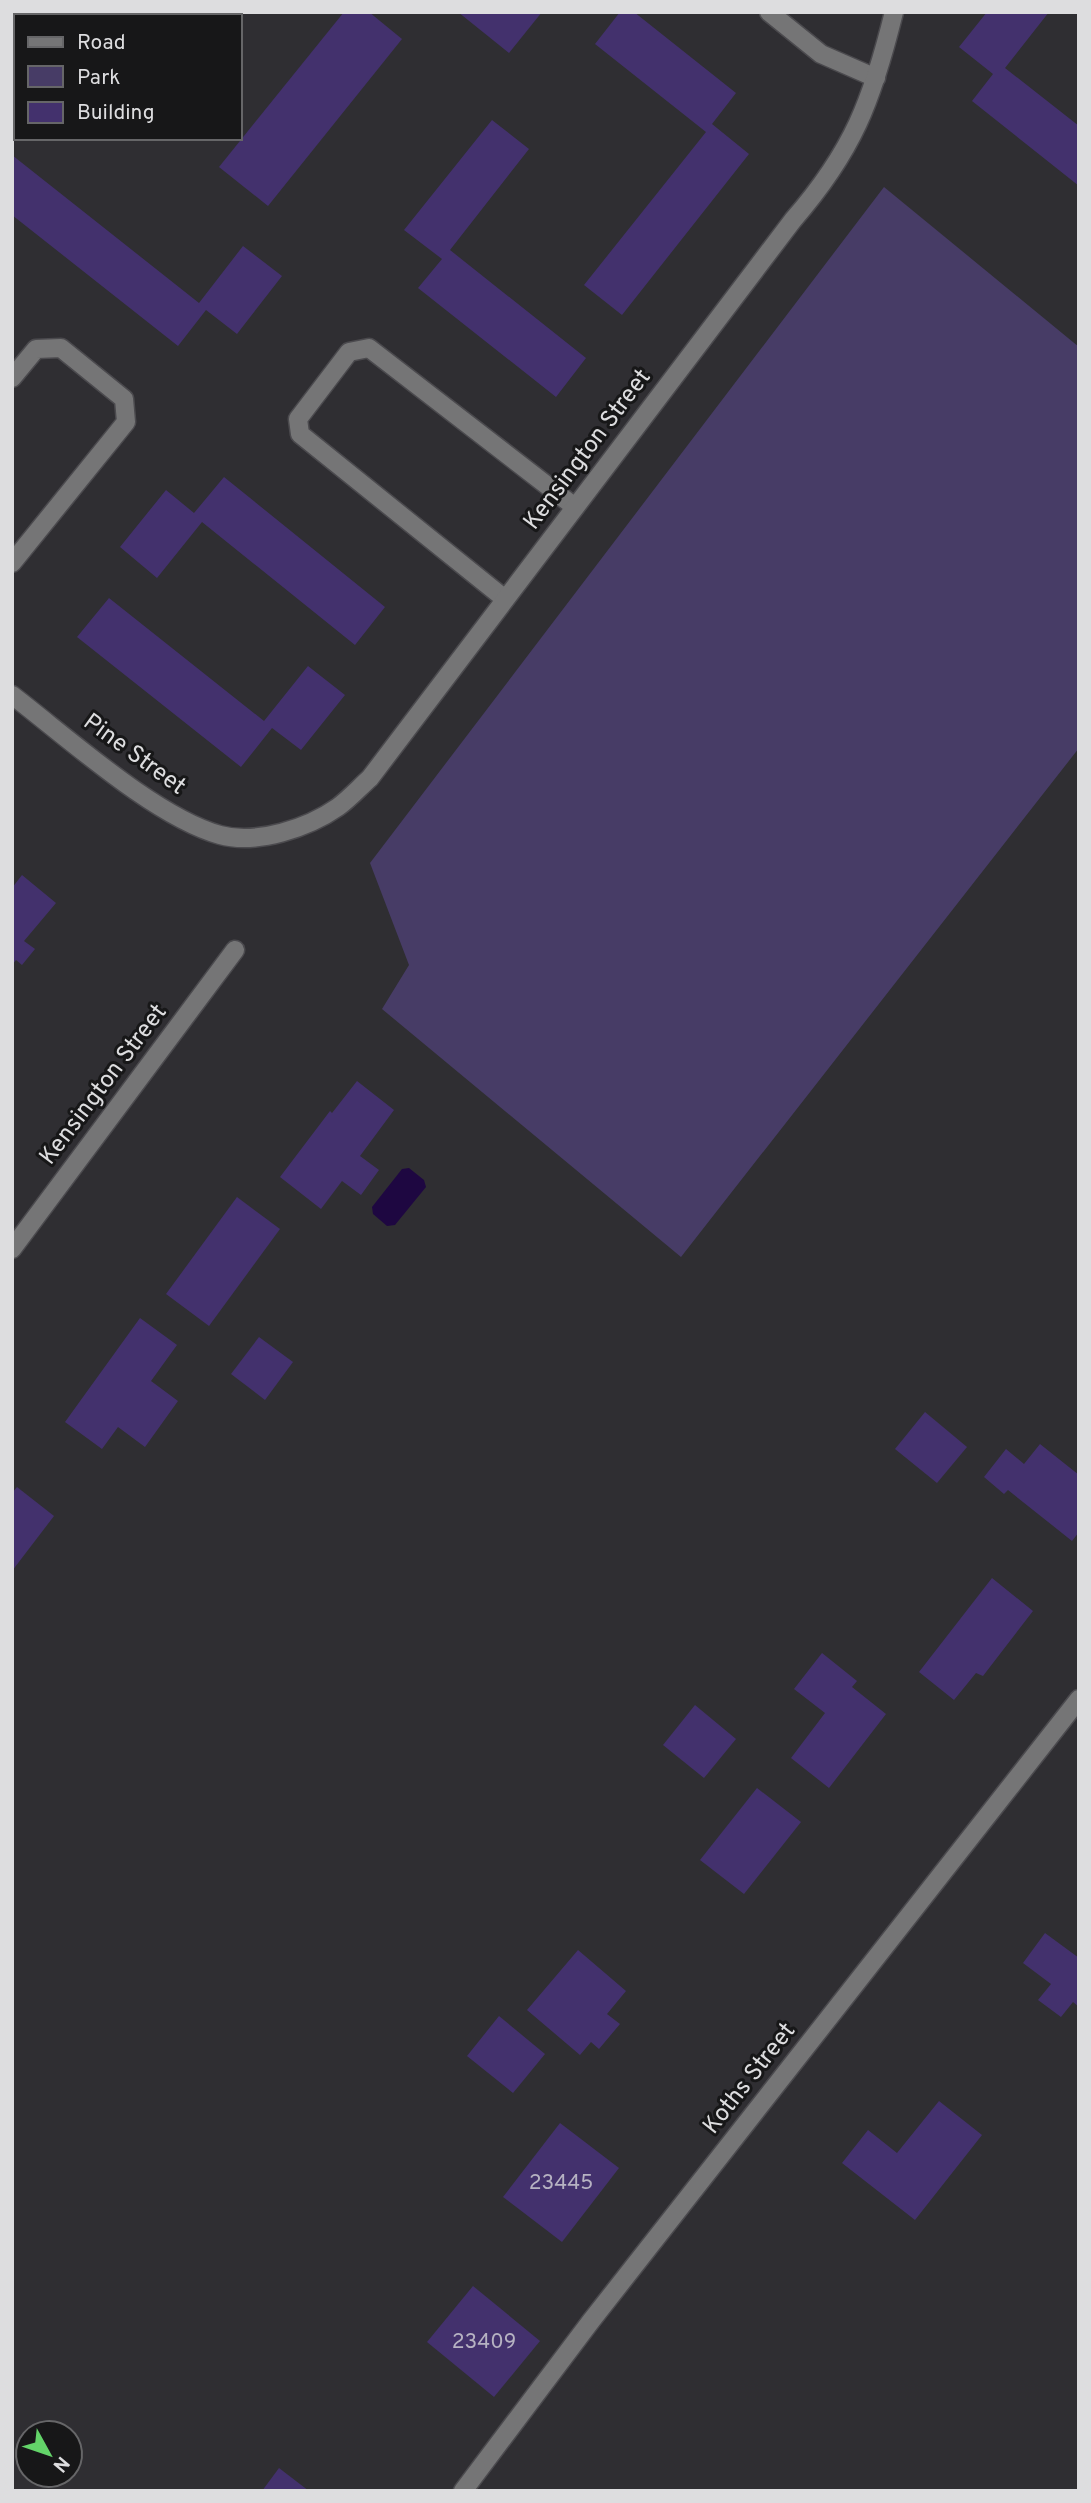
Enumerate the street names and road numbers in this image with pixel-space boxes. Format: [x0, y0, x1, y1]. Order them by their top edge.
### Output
street label: Kensington Street [518, 364, 658, 536]
street label: Pine Street [77, 708, 191, 802]
street label: Kensington Street [34, 999, 174, 1171]
street label: Koths Street [697, 2017, 803, 2141]

